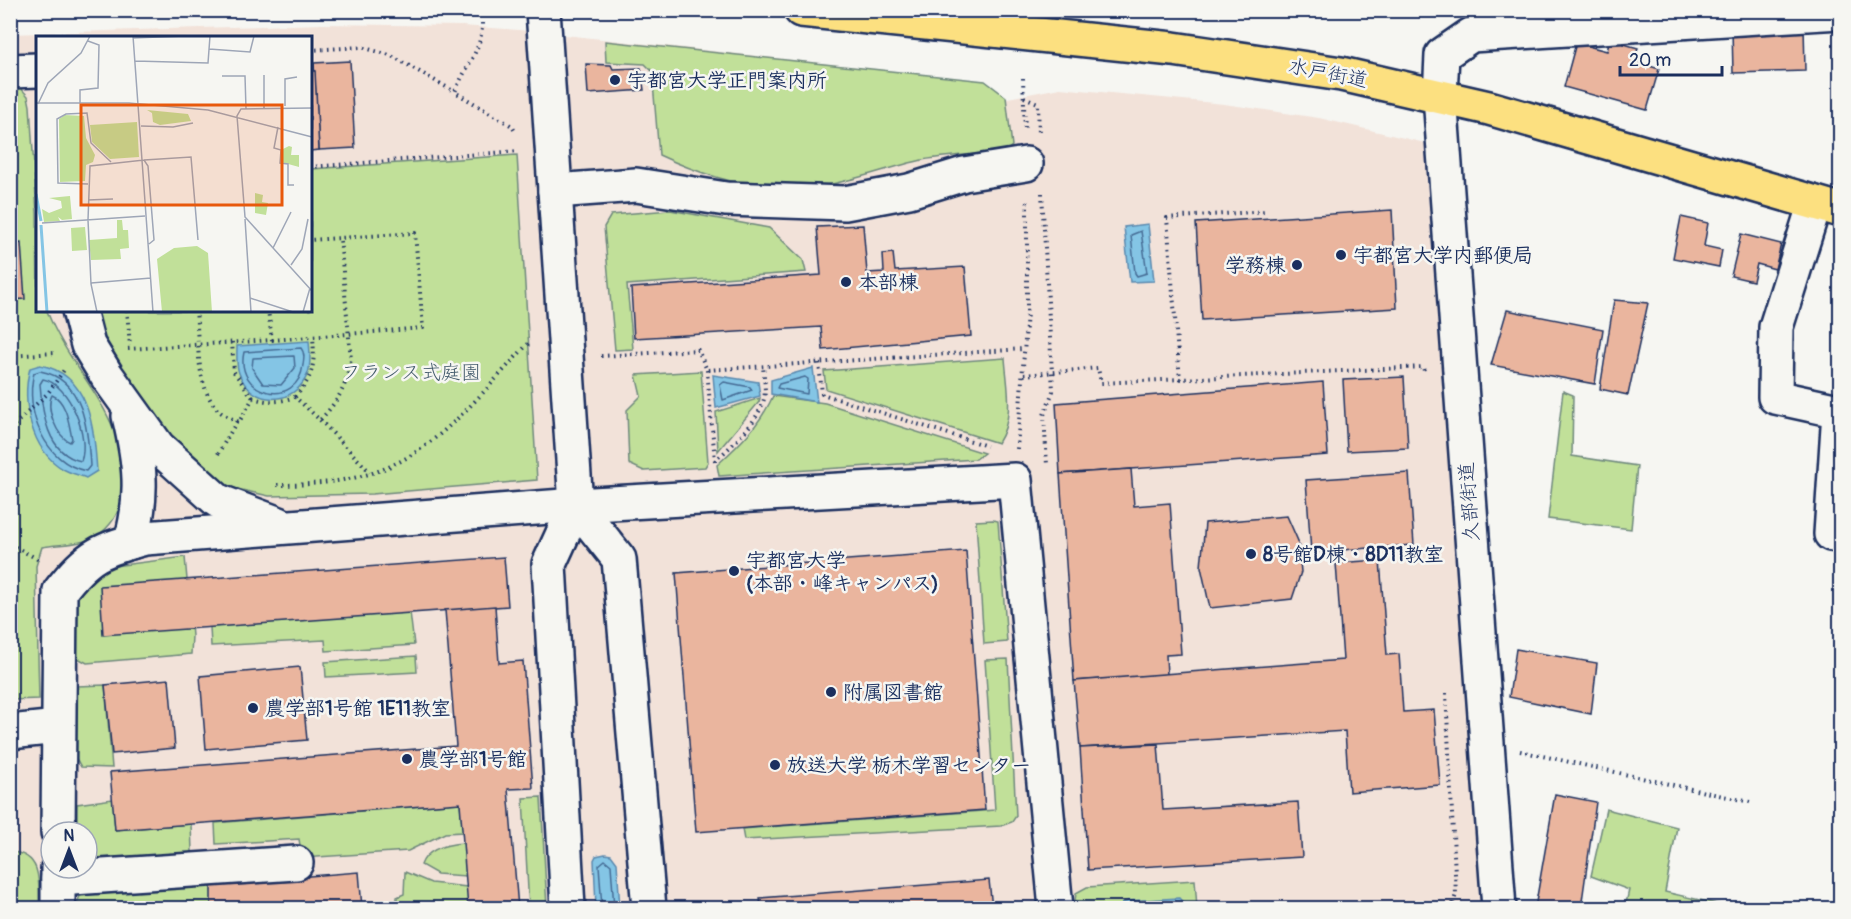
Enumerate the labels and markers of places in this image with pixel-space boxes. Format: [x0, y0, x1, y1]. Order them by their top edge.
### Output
place label: 宇都宮大学正門案内所 [627, 68, 827, 93]
marker: 宇都宮大学正門案内所 [608, 73, 622, 87]
place label: 宇都宮大学内郵便局 [1353, 243, 1533, 268]
marker: 宇都宮大学内郵便局 [1334, 248, 1348, 262]
place label: 学務棟 [1225, 253, 1286, 278]
marker: 学務棟 [1290, 258, 1304, 272]
place label: 本部棟 [858, 270, 919, 295]
marker: 本部棟 [839, 275, 853, 289]
place label: 8号館D棟・8D11教室 [1263, 542, 1444, 567]
marker: 8号館D棟・8D11教室 [1244, 547, 1258, 561]
place label: 宇都宮大学 (本部・峰キャンパス) [746, 548, 939, 596]
marker: 宇都宮大学 (本部・峰キャンパス) [727, 564, 741, 578]
place label: 附属図書館 [843, 680, 943, 705]
marker: 附属図書館 [824, 685, 838, 699]
place label: 農学部1号館 1E11教室 [265, 696, 451, 721]
marker: 農学部1号館 1E11教室 [246, 701, 260, 715]
place label: 農学部1号館 [419, 747, 527, 772]
marker: 農学部1号館 [400, 752, 414, 766]
place label: 放送大学 栃木学習センター [787, 753, 1031, 778]
marker: 放送大学 栃木学習センター [768, 758, 782, 772]

